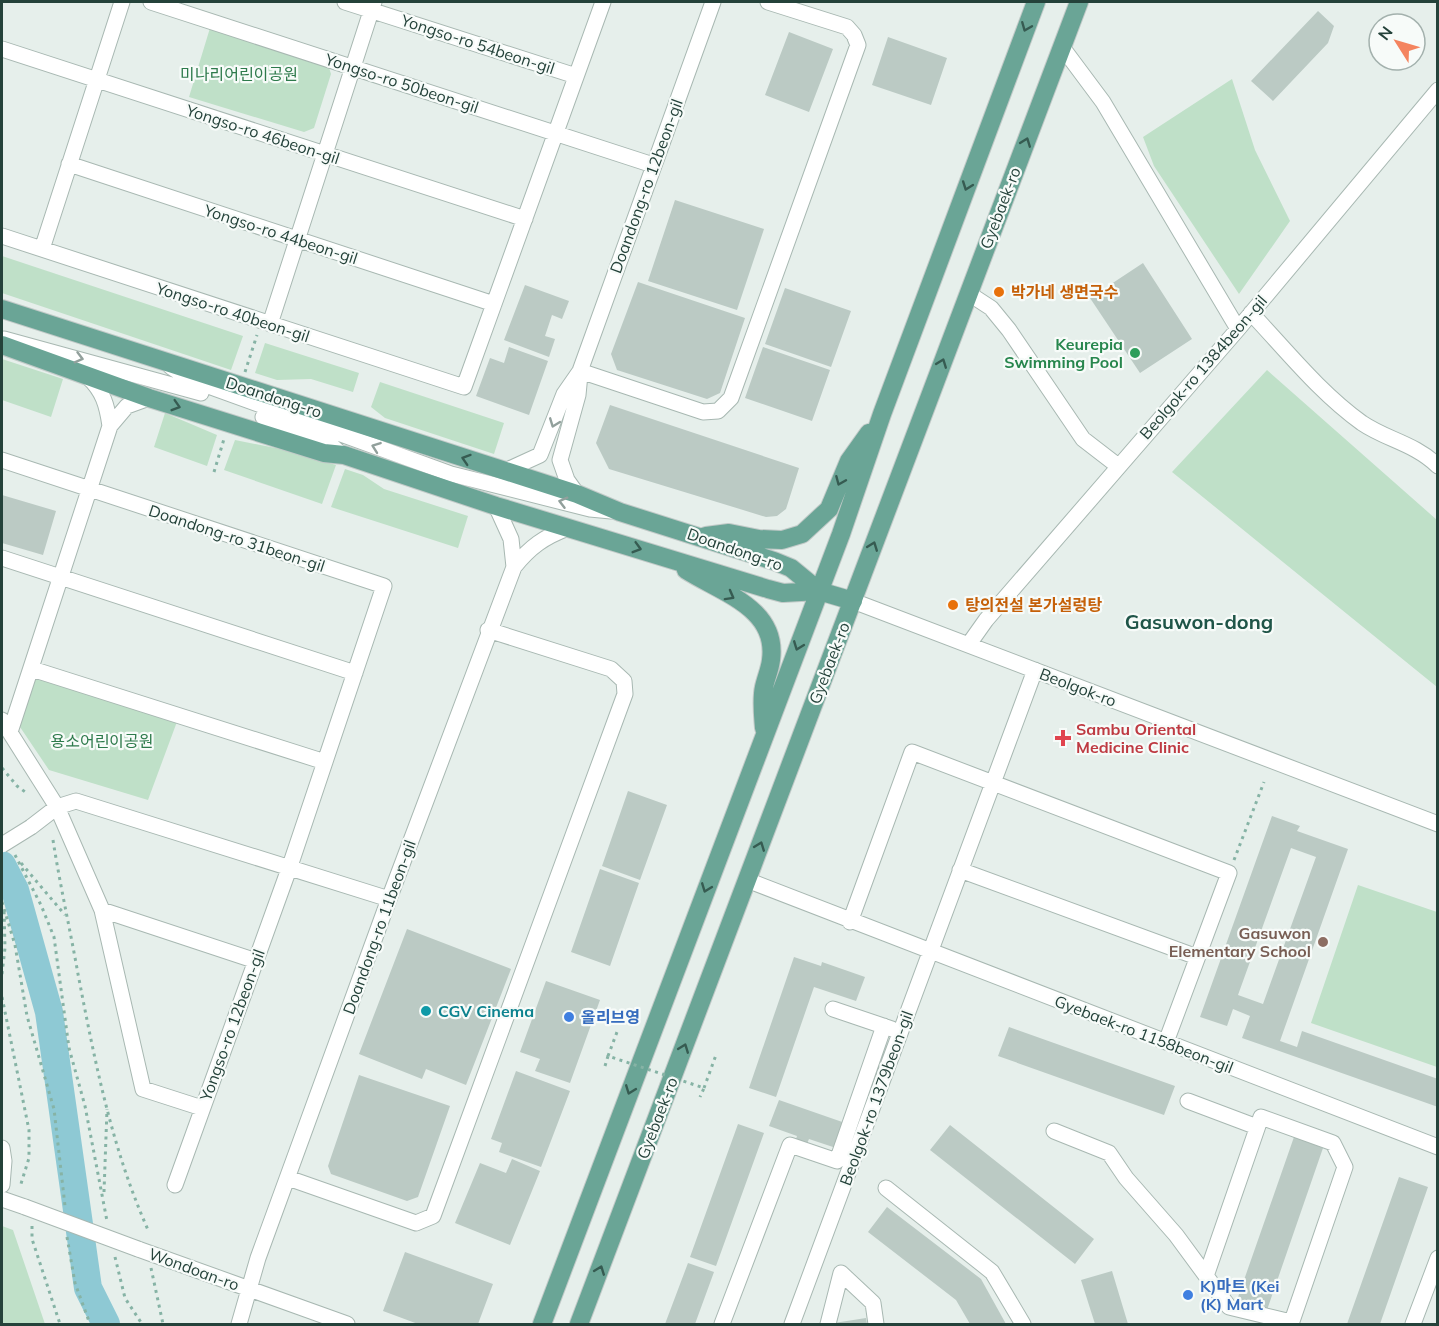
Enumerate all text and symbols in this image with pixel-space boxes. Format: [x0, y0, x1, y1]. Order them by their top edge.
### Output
street label: Yongso-ro 54beon-gil [398, 9, 557, 78]
north arrow [1367, 12, 1427, 72]
one-way arrow [1021, 21, 1033, 32]
text: N [1373, 22, 1397, 44]
street label: Yongso-ro 50beon-gil [322, 48, 481, 117]
park label: 미나리어린이공원 [180, 64, 298, 84]
street label: Doandong-ro 12beon-gil [605, 96, 687, 276]
street label: Yongso-ro 46beon-gil [183, 99, 342, 168]
one-way arrow [1019, 137, 1031, 148]
street label: Gyebaek-ro [975, 164, 1025, 252]
one-way arrow [961, 180, 974, 190]
street label: Yongso-ro 44beon-gil [201, 199, 360, 268]
street label: Yongso-ro 40beon-gil [153, 277, 312, 346]
place label: 박가네 생면국수 [1011, 282, 1119, 302]
marker: 박가네 생면국수 [992, 285, 1006, 299]
street label: Beolgok-ro 1384beon-gil [1135, 291, 1271, 443]
place label: Keurepia Swimming Pool [1004, 334, 1123, 372]
marker: Keurepia Swimming Pool [1128, 346, 1142, 360]
one-way arrow [73, 351, 83, 363]
one-way arrow [934, 358, 947, 369]
street label: Doandong-ro [224, 372, 324, 422]
one-way arrow [170, 399, 181, 411]
one-way arrow [548, 417, 561, 427]
one-way arrow [371, 442, 382, 455]
one-way arrow [461, 453, 472, 466]
one-way arrow [836, 475, 848, 486]
one-way arrow [558, 497, 568, 510]
street label: Doandong-ro 31beon-gil [146, 500, 328, 576]
street label: Doandong-ro [685, 523, 785, 575]
one-way arrow [631, 541, 642, 553]
one-way arrow [866, 541, 878, 552]
one-way arrow [724, 588, 734, 600]
place label: 탕의전설 본가설렁탕 [965, 595, 1102, 615]
marker: 탕의전설 본가설렁탕 [946, 598, 960, 612]
district label: Gasuwon-dong [1125, 609, 1273, 634]
street label: Gyebaek-ro [804, 619, 854, 707]
one-way arrow [793, 640, 806, 651]
street label: Beolgok-ro [1037, 663, 1119, 711]
place label: Sambu Oriental Medicine Clinic [1076, 719, 1196, 757]
marker: Sambu Oriental Medicine Clinic [1054, 729, 1072, 747]
park label: 용소어린이공원 [50, 731, 154, 751]
street label: Doandong-ro 11beon-gil [338, 837, 420, 1017]
one-way arrow [753, 841, 765, 852]
one-way arrow [701, 882, 714, 893]
place label: Gasuwon Elementary School [1169, 923, 1311, 961]
marker: Gasuwon Elementary School [1316, 935, 1330, 949]
street label: Yongso-ro 12beon-gil [195, 946, 269, 1105]
street label: Gyebaek-ro 1158beon-gil [1052, 991, 1236, 1077]
place label: CGV Cinema [438, 1001, 534, 1021]
marker: CGV Cinema [419, 1004, 433, 1018]
place label: 올리브영 [581, 1007, 640, 1027]
street label: Beolgok-ro 1379beon-gil [835, 1008, 917, 1188]
marker: 올리브영 [562, 1010, 576, 1024]
one-way arrow [676, 1043, 689, 1054]
street label: Gyebaek-ro [632, 1074, 682, 1162]
one-way arrow [625, 1084, 637, 1095]
street label: Wondoan-ro [146, 1243, 242, 1295]
one-way arrow [593, 1265, 605, 1276]
place label: K)마트 (Kei (K) Mart [1200, 1276, 1279, 1314]
marker: K)마트 (Kei (K) Mart [1181, 1288, 1195, 1302]

